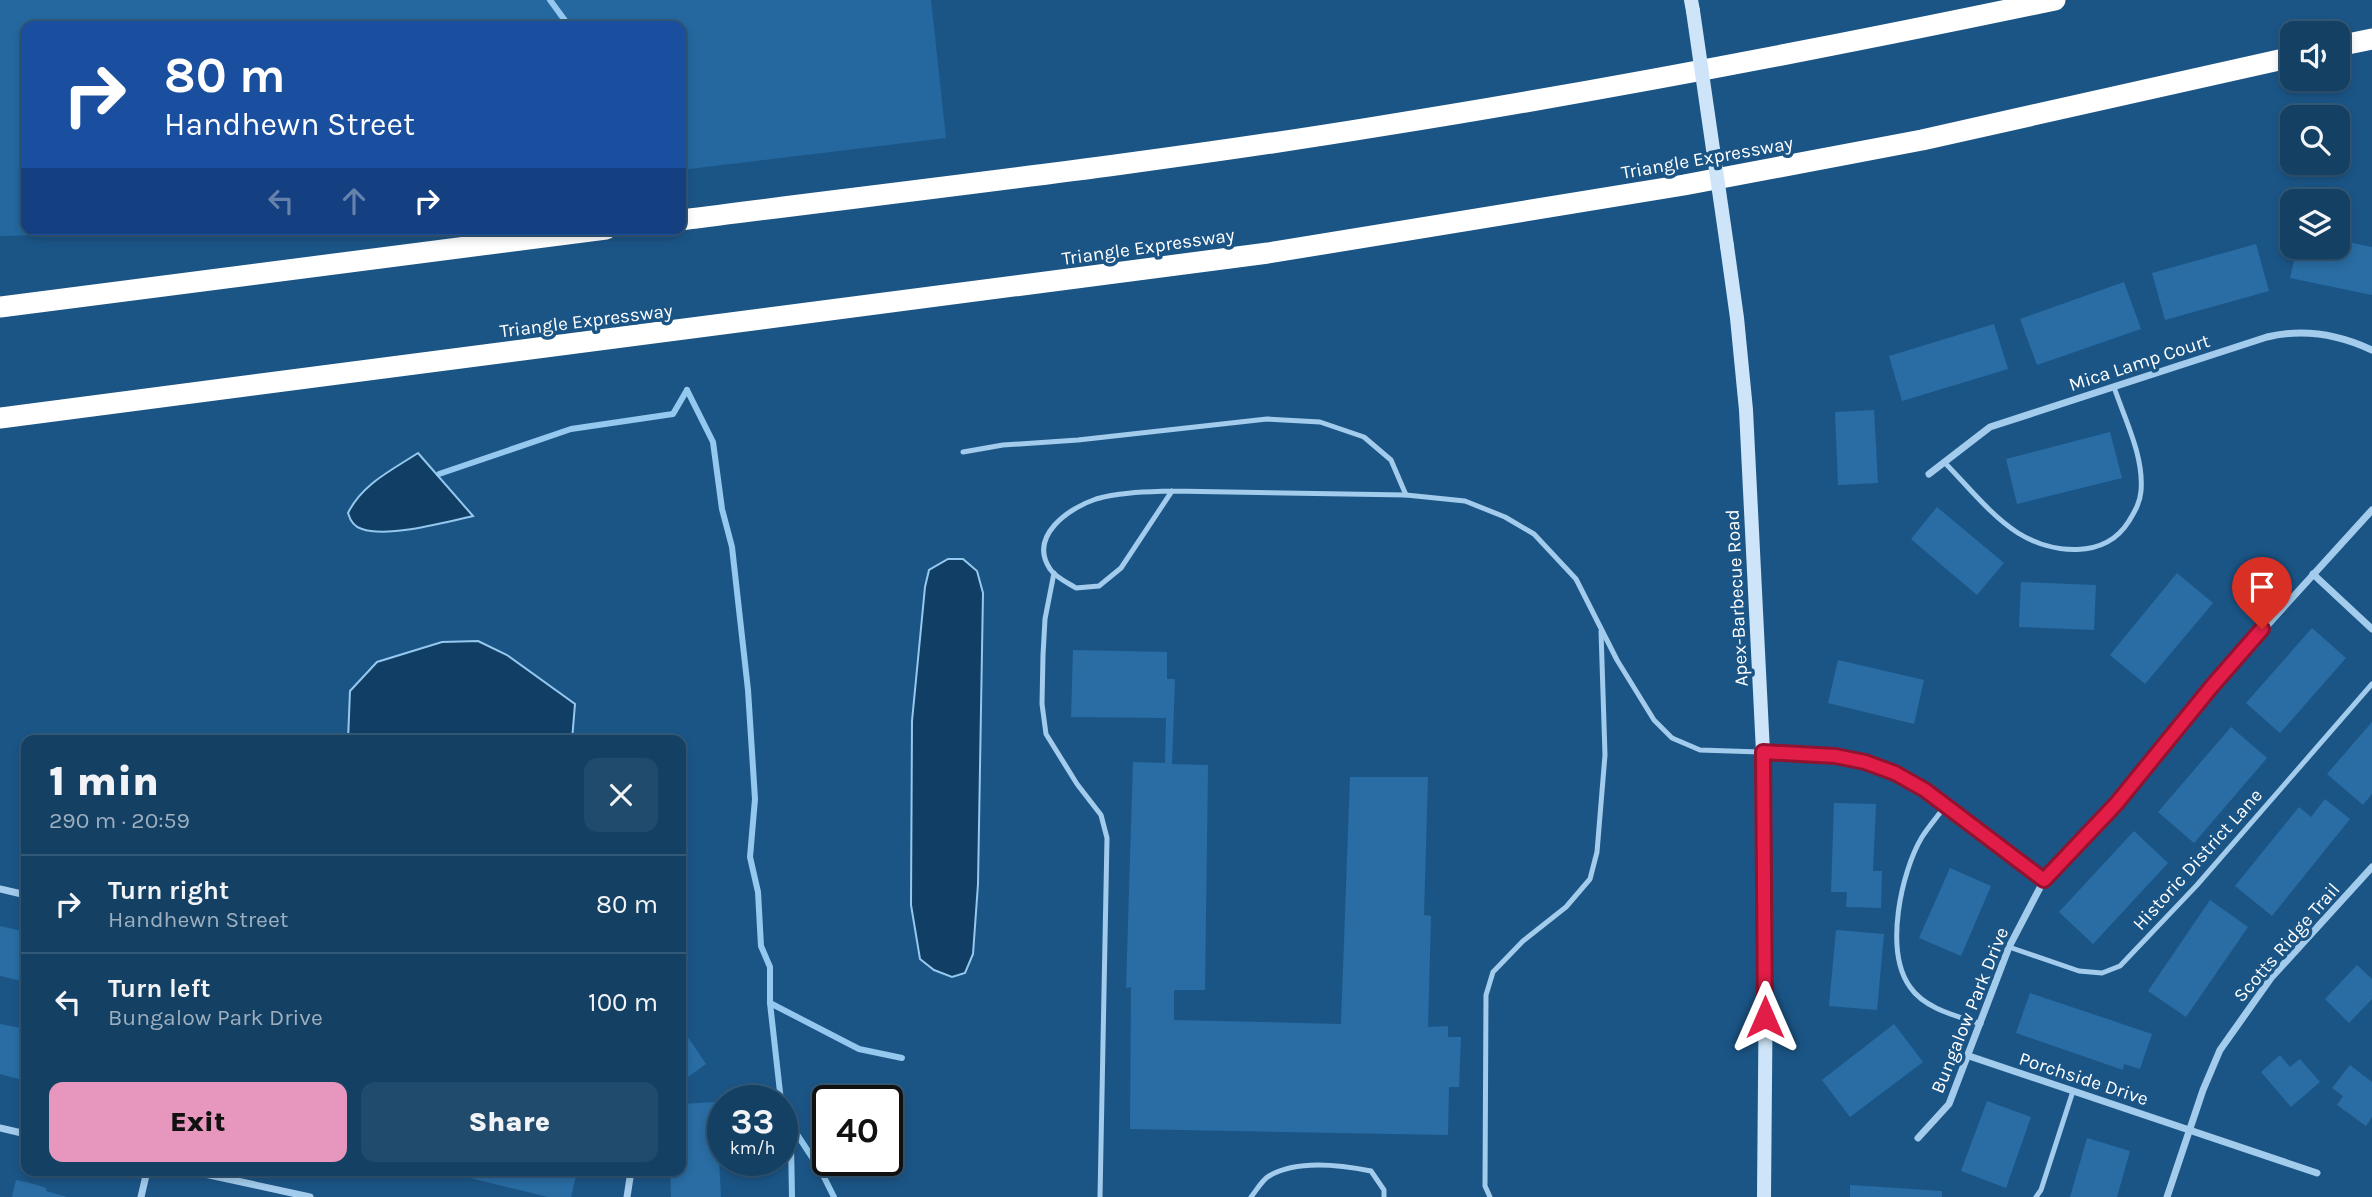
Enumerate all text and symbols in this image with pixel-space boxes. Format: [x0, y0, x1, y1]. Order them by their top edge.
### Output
map controls [2280, 21, 2350, 259]
button: sound [2280, 21, 2350, 91]
text: 80 m [164, 47, 286, 104]
icon: right [49, 49, 140, 140]
button: search [2280, 105, 2350, 175]
text: Handhewn Street [164, 106, 415, 143]
street label: Triangle Expressway [1620, 132, 1795, 184]
icon: left [262, 182, 300, 220]
icon: ahead [335, 182, 373, 220]
icon: right [408, 182, 446, 220]
button: layers [2280, 189, 2350, 259]
street label: Triangle Expressway [1060, 224, 1236, 270]
street label: Triangle Expressway [498, 299, 674, 343]
street label: Mica Lamp Court [2066, 330, 2213, 396]
street label: Apex-Barbecue Road [1721, 509, 1753, 687]
pin [2232, 557, 2292, 629]
icon: arrive [2243, 568, 2281, 606]
text: 1 min [49, 756, 159, 806]
button: close [584, 758, 658, 832]
street label: Historic District Lane [2128, 784, 2267, 935]
text: 290 m · 20:59 [49, 807, 190, 834]
text: Turn right [108, 875, 229, 906]
street label: Scotts Ridge Trail [2229, 879, 2344, 1007]
icon: right [49, 885, 87, 923]
text: 80 m [596, 889, 658, 920]
text: Handhewn Street [108, 906, 288, 933]
street label: Bungalow Park Drive [1927, 924, 2013, 1097]
text: Turn left [108, 973, 210, 1004]
position arrow [1728, 980, 1802, 1054]
icon: left [49, 983, 87, 1021]
text: 100 m [588, 987, 658, 1018]
text: Bungalow Park Drive [108, 1004, 323, 1031]
street label: Porchside Drive [2016, 1048, 2151, 1110]
button: Exit [49, 1082, 347, 1162]
button: Share [361, 1082, 658, 1162]
speed limit sign: 40 [812, 1085, 903, 1176]
text: 33 [731, 1101, 774, 1142]
text: km/h [730, 1137, 775, 1159]

